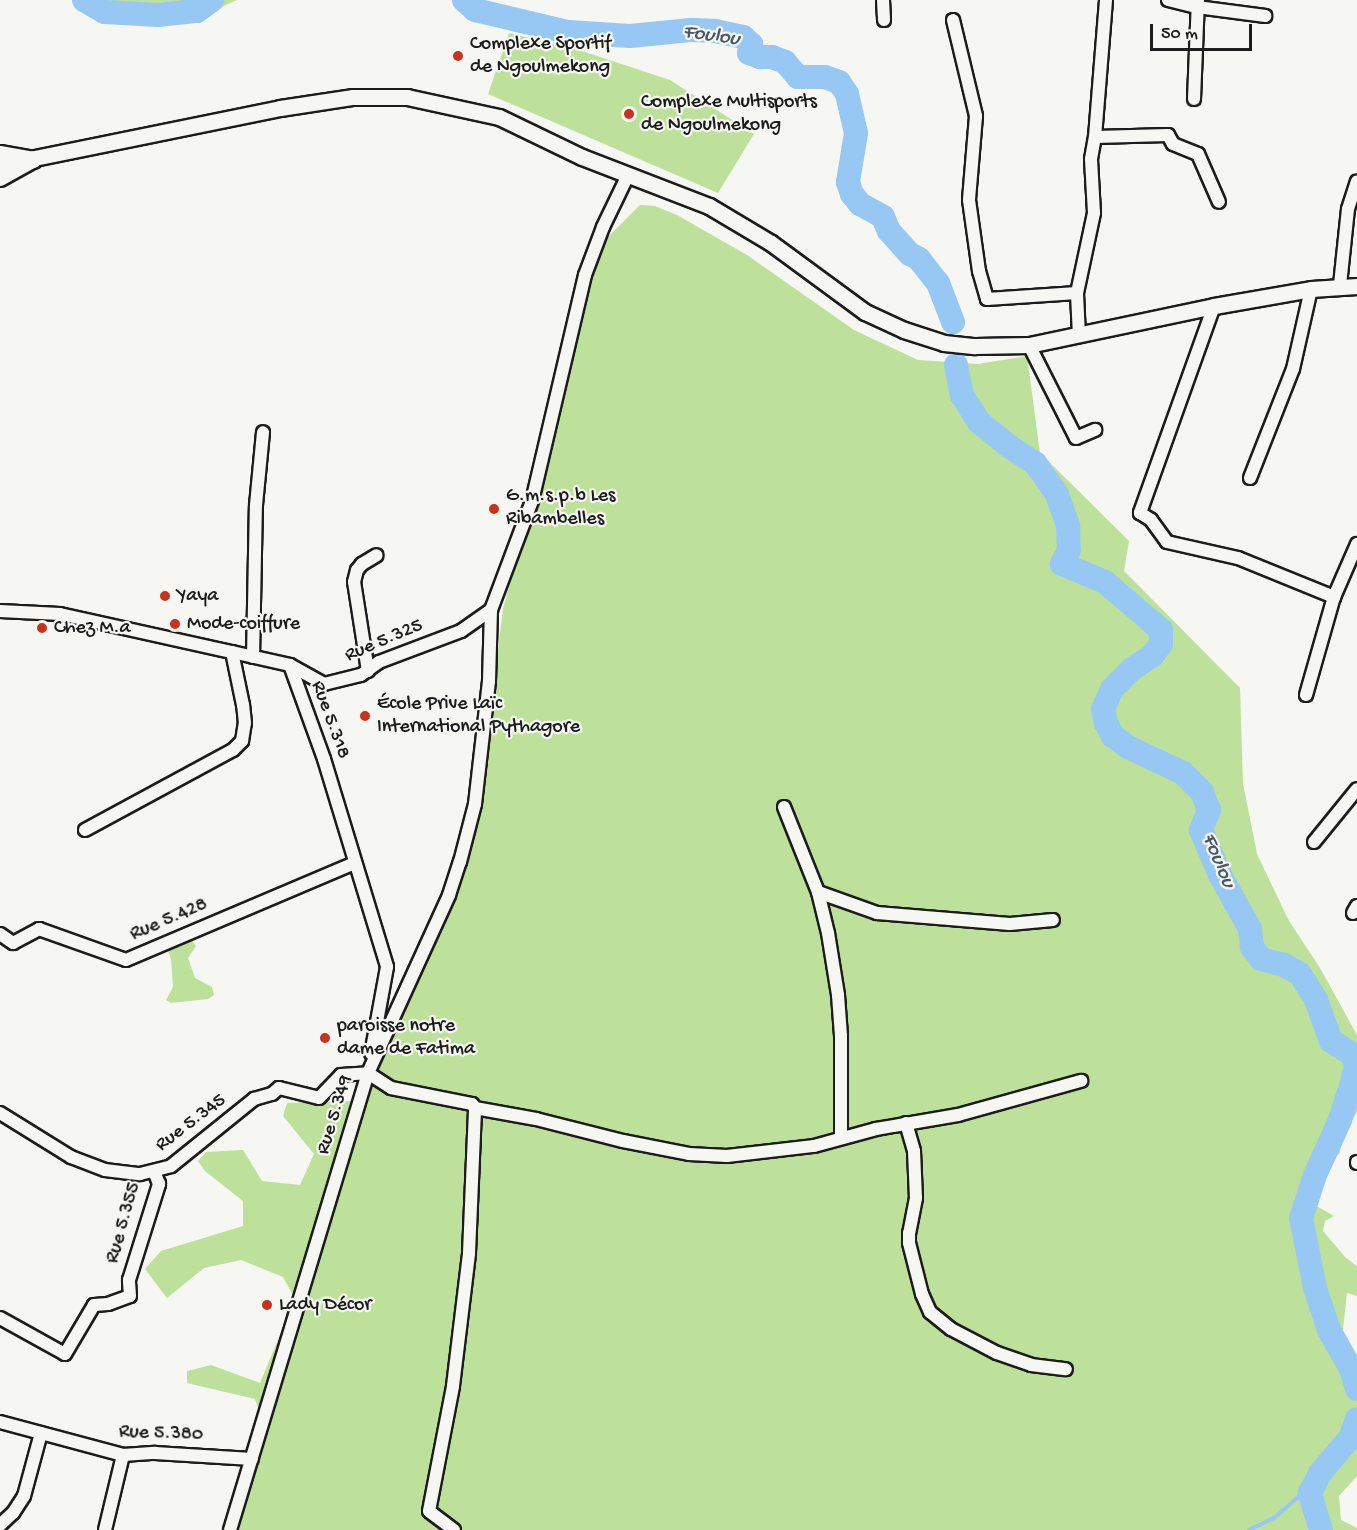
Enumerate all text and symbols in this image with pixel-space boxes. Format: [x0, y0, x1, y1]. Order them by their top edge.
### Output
scale bar [1153, 12, 1255, 50]
water label: Foulou [681, 21, 741, 53]
text: 50 m [1161, 24, 1198, 45]
place label: Complexe Sportif de Ngoulmekong [470, 33, 611, 80]
marker: Complexe Sportif de Ngoulmekong [451, 49, 465, 63]
place label: Complexe Multisports de Ngoulmekong [641, 90, 817, 137]
marker: Complexe Multisports de Ngoulmekong [622, 107, 636, 121]
place label: G.m.s.p.b Les Ribambelles [506, 485, 615, 532]
marker: G.m.s.p.b Les Ribambelles [487, 502, 501, 516]
place label: Yaya [177, 584, 218, 608]
marker: Yaya [158, 589, 172, 603]
place label: Mode-coiffure [187, 612, 300, 636]
street label: Rue 5.325 [341, 614, 427, 668]
place label: Chez M.a [54, 616, 131, 640]
marker: Mode-coiffure [168, 617, 182, 631]
marker: Chez M.a [35, 621, 49, 635]
street label: Rue 5.318 [305, 678, 355, 762]
place label: École Prive Laïc International Pythagore [377, 692, 580, 739]
marker: École Prive Laïc International Pythagore [358, 709, 372, 723]
water label: Foulou [1194, 830, 1240, 892]
street label: Rue 5.428 [127, 893, 211, 947]
place label: paroisse notre dame de Fatima [337, 1014, 475, 1061]
marker: paroisse notre dame de Fatima [318, 1031, 332, 1045]
street label: Rue 5.349 [312, 1072, 358, 1158]
street label: Rue 5.345 [151, 1089, 231, 1157]
street label: Rue 5.355 [101, 1180, 147, 1266]
place label: Lady Décor [279, 1293, 371, 1317]
marker: Lady Décor [260, 1298, 274, 1312]
street label: Rue 5.380 [118, 1421, 204, 1447]

